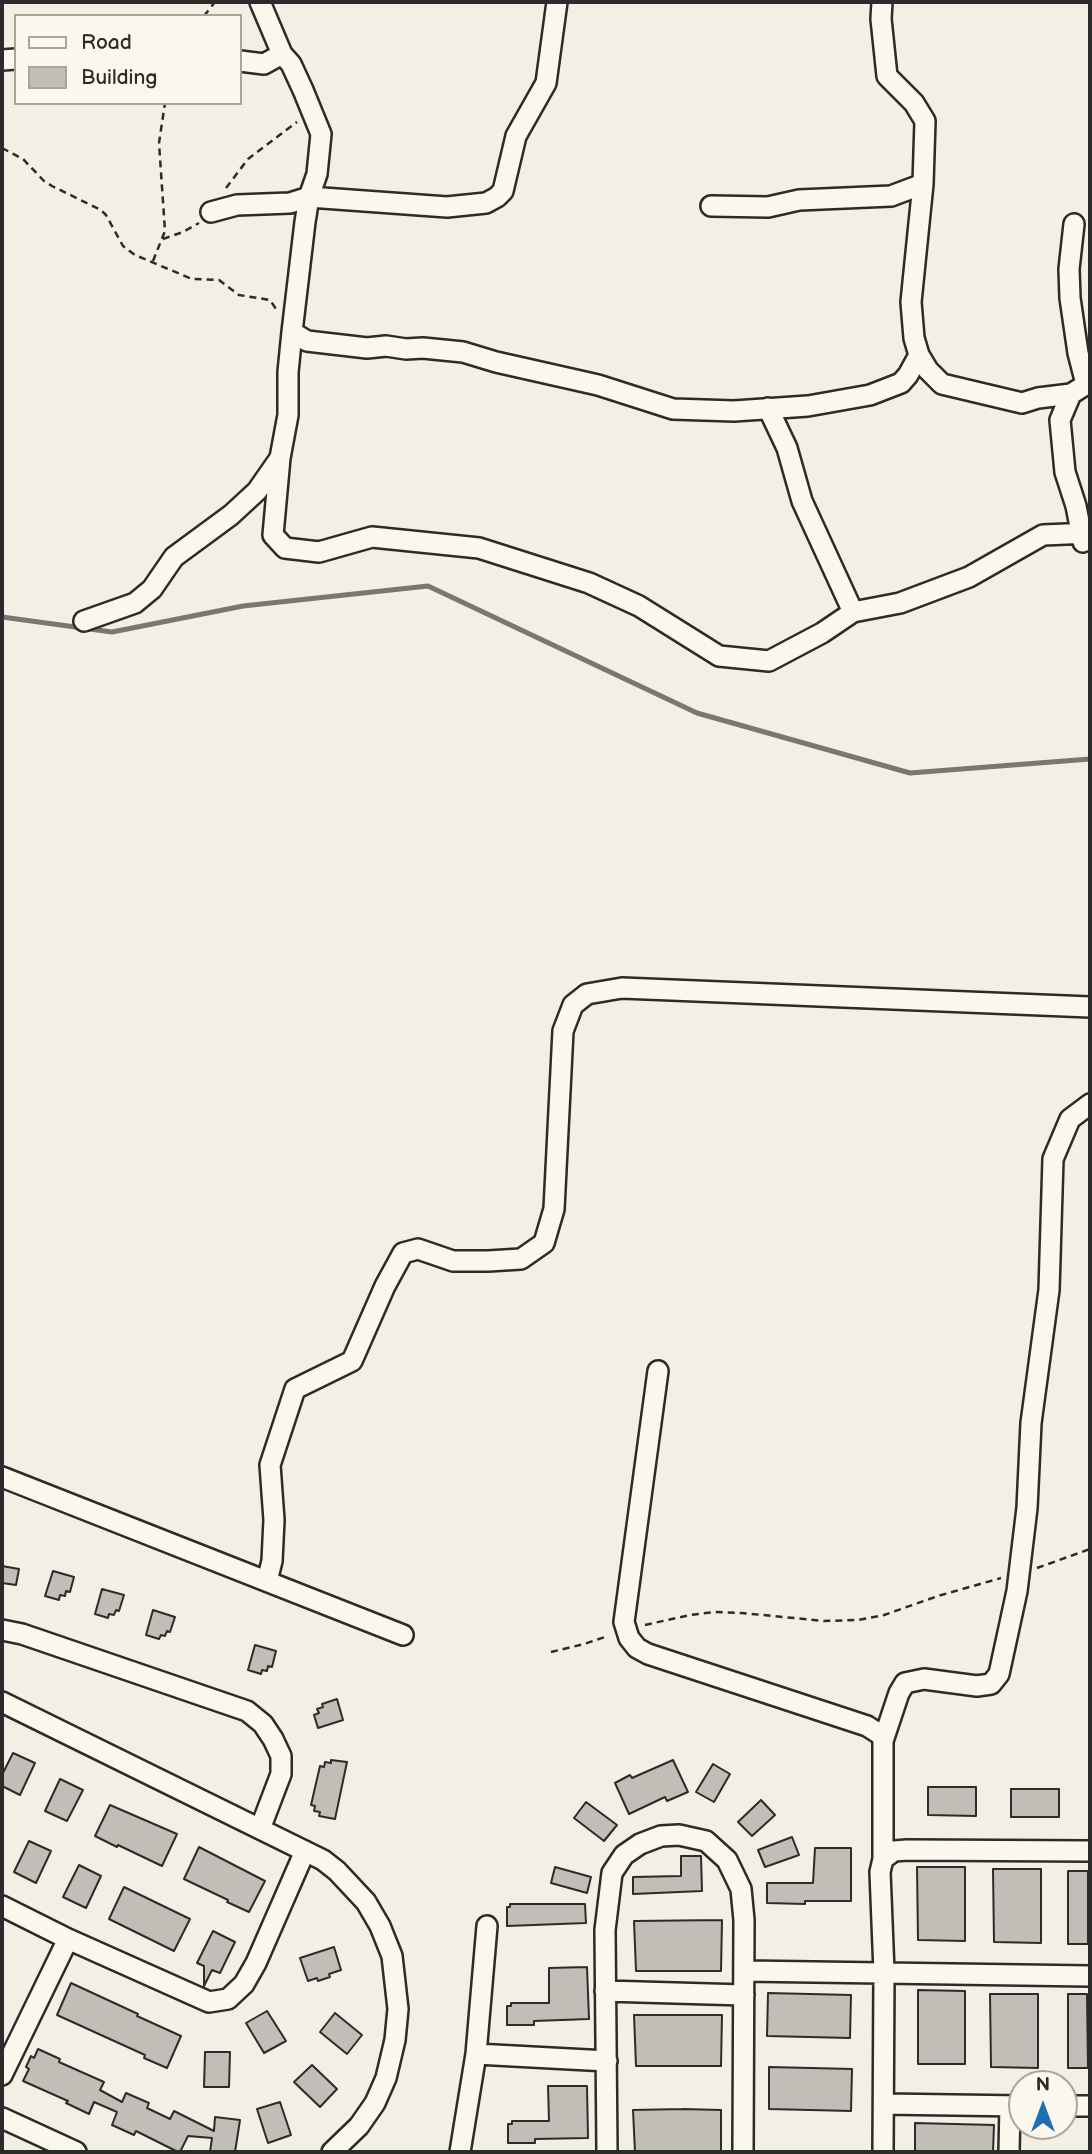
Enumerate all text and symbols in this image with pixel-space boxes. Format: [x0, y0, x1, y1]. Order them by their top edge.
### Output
legend [14, 14, 242, 105]
text: Road [81, 30, 132, 55]
text: Building [81, 65, 157, 90]
north arrow [1008, 2070, 1078, 2140]
text: N [1036, 2074, 1050, 2097]

